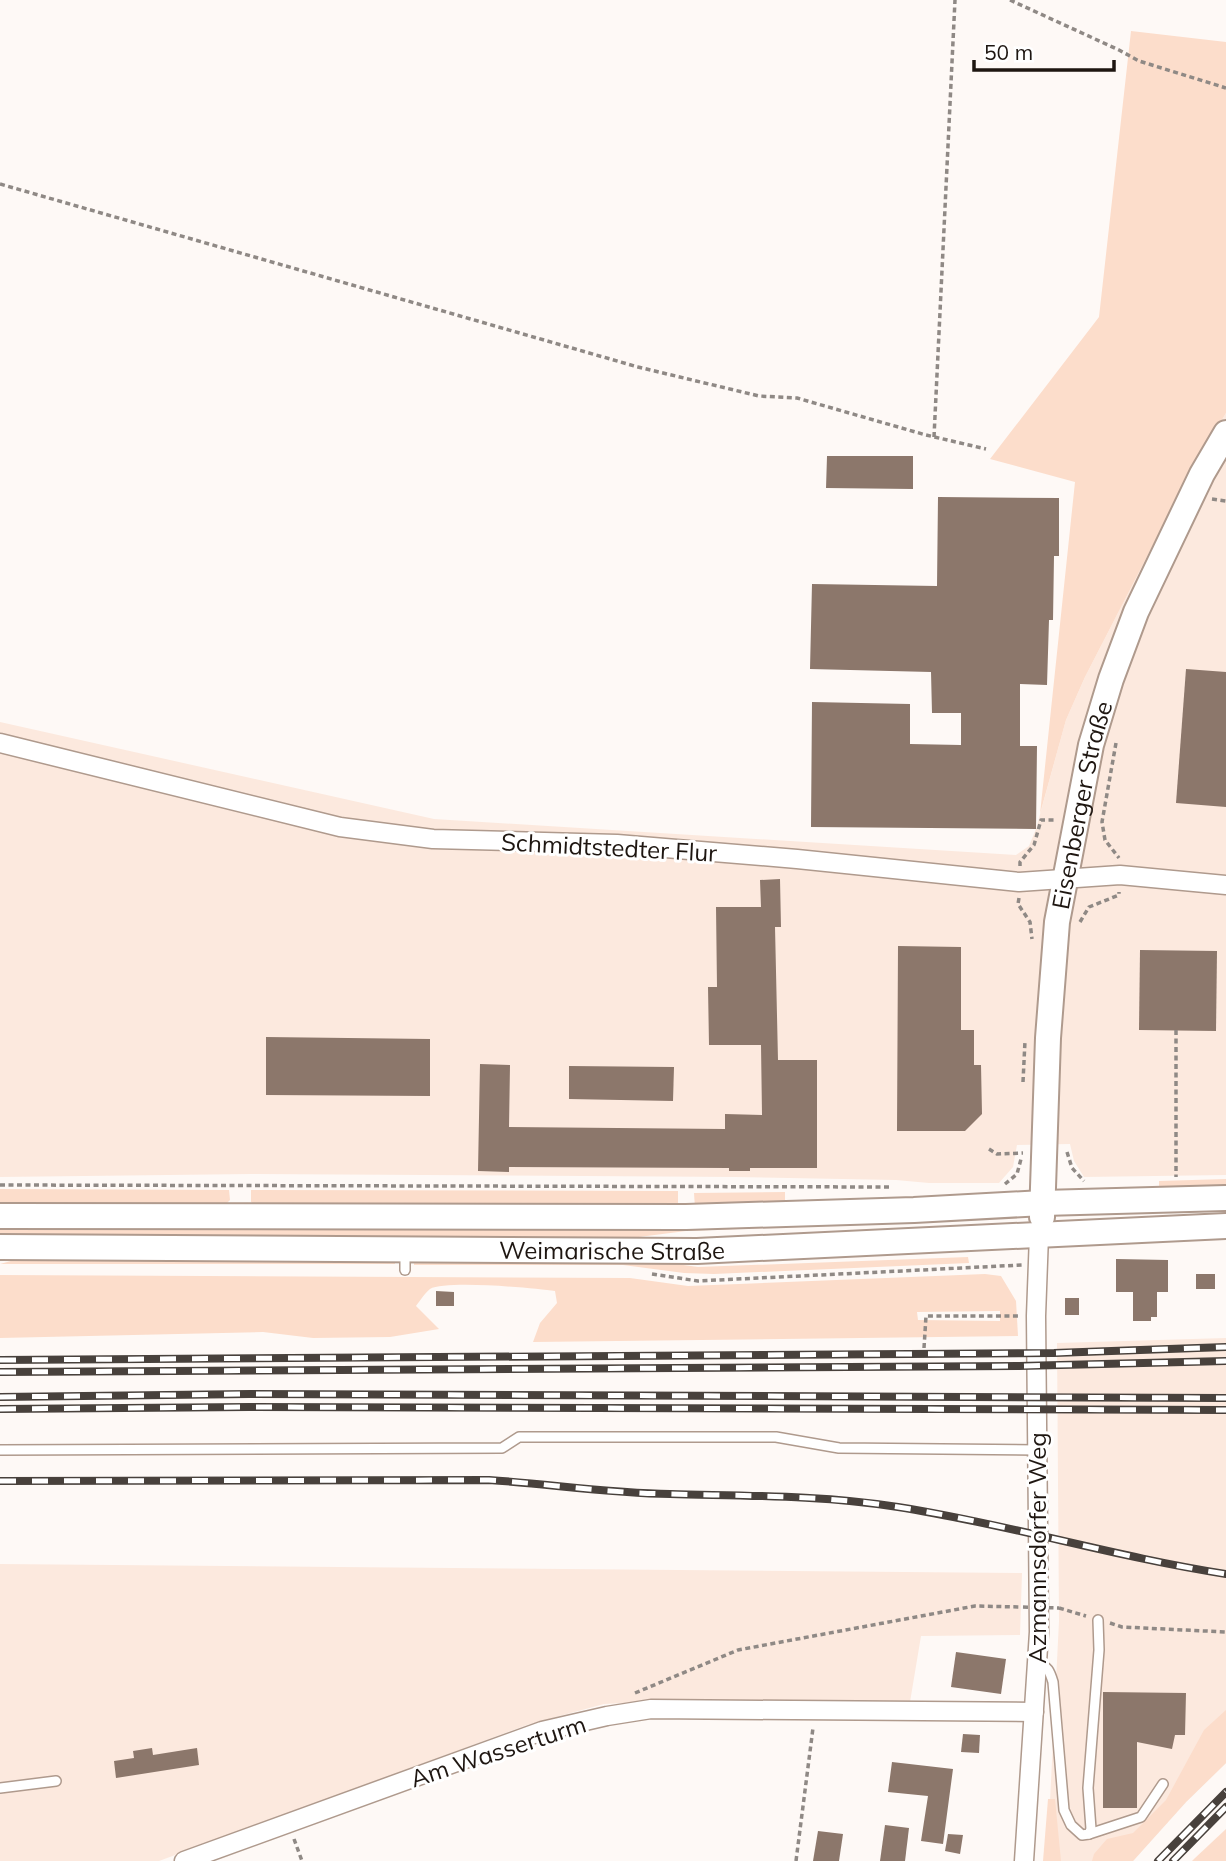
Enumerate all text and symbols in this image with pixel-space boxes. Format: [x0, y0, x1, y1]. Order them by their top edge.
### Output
scale bar [974, 28, 1114, 72]
text: 50 m [984, 39, 1033, 65]
street label: Eisenberger Straße [1045, 697, 1119, 912]
street label: Schmidtstedter Flur [500, 826, 718, 868]
street label: Weimarische Straße [499, 1235, 726, 1266]
street label: Azmannsdorfer Weg [1022, 1432, 1052, 1664]
street label: Am Wasserturm [406, 1708, 590, 1794]

